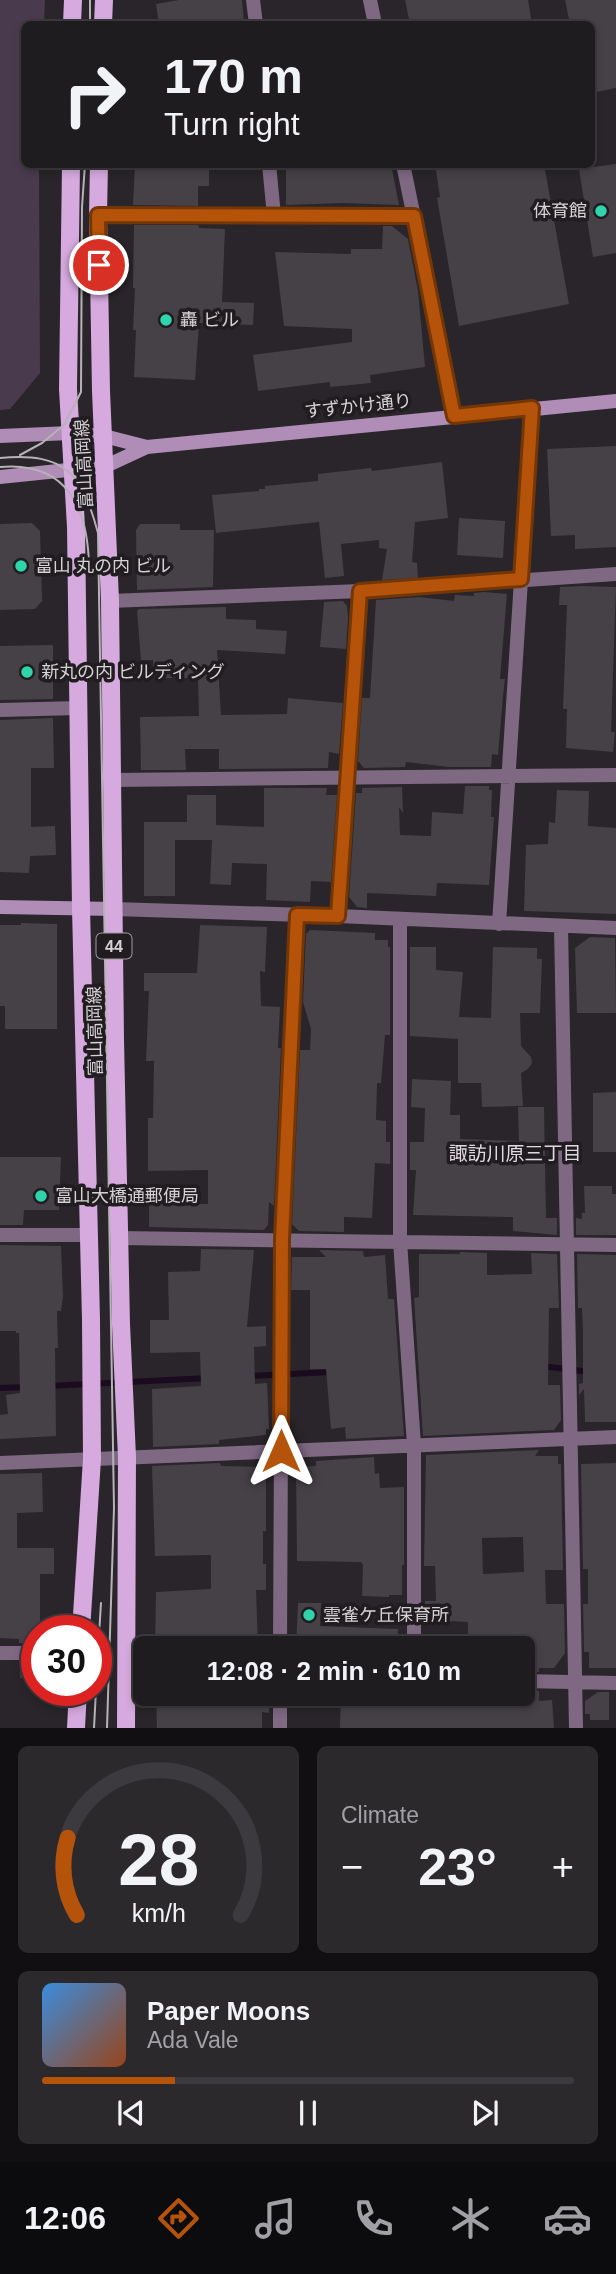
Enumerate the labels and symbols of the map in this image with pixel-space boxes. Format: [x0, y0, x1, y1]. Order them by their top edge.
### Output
place label: 体育館 [533, 201, 587, 221]
marker: 体育館 [593, 203, 609, 219]
pin [69, 235, 129, 295]
place label: 轟 ビル [180, 310, 239, 330]
marker: 轟 ビル [158, 312, 174, 328]
street label: すずかけ通り [303, 390, 413, 422]
street label: 富山高岡線 [72, 419, 96, 509]
place label: 富山 丸の内 ビル [35, 556, 171, 576]
marker: 富山 丸の内 ビル [13, 558, 29, 574]
place label: 新丸の内 ビルディング [41, 662, 225, 682]
marker: 新丸の内 ビルディング [19, 664, 35, 680]
road number: 44 [96, 934, 132, 958]
street label: 富山高岡線 [84, 986, 106, 1076]
district label: 諏訪川原三丁目 [448, 1143, 582, 1164]
place label: 富山大橋通郵便局 [55, 1186, 199, 1206]
marker: 富山大橋通郵便局 [33, 1188, 49, 1204]
position arrow [244, 1414, 318, 1488]
place label: 雲雀ケ丘保育所 [323, 1605, 449, 1625]
marker: 雲雀ケ丘保育所 [301, 1607, 317, 1623]
speed limit sign: 30 [21, 1615, 112, 1706]

